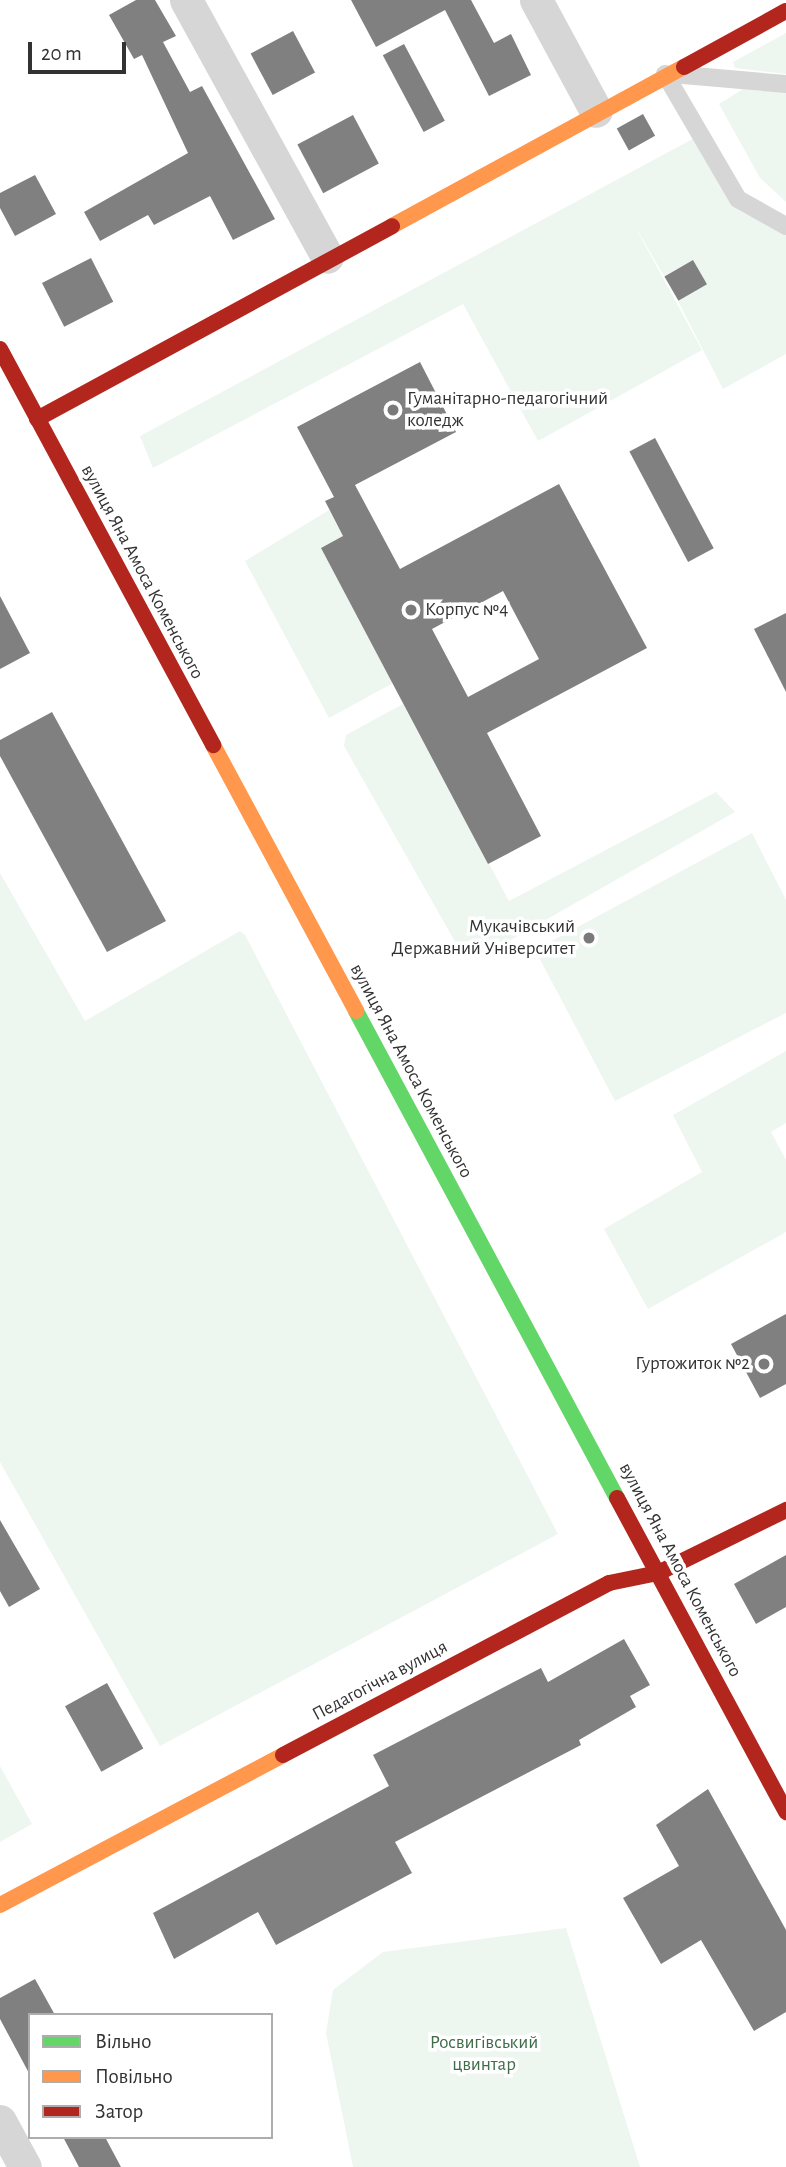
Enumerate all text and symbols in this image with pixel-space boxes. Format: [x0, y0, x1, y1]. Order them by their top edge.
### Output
scale bar [32, 28, 130, 72]
text: 20 m [41, 43, 82, 64]
place label: Гуманітарно-педагогічний коледж [407, 388, 608, 432]
marker: Гуманітарно-педагогічний коледж [385, 402, 401, 418]
street label: вулиця Яна Амоса Коменського [76, 461, 208, 683]
place label: Корпус №4 [425, 599, 508, 621]
marker: Корпус №4 [403, 602, 419, 618]
place label: Мукачівський Державний Університет [392, 916, 575, 960]
marker: Мукачівський Державний Університет [581, 930, 597, 946]
street label: вулиця Яна Амоса Коменського [345, 960, 477, 1182]
place label: Гуртожиток №2 [635, 1353, 750, 1375]
marker: Гуртожиток №2 [756, 1356, 772, 1372]
street label: вулиця Яна Амоса Коменського [614, 1459, 746, 1681]
street label: Педагогічна вулиця [308, 1636, 452, 1726]
legend [28, 2013, 273, 2139]
text: Вільно [95, 2031, 151, 2052]
park label: Росвигівський цвинтар [430, 2032, 538, 2076]
text: Повільно [95, 2066, 173, 2087]
text: Затор [95, 2101, 143, 2122]

